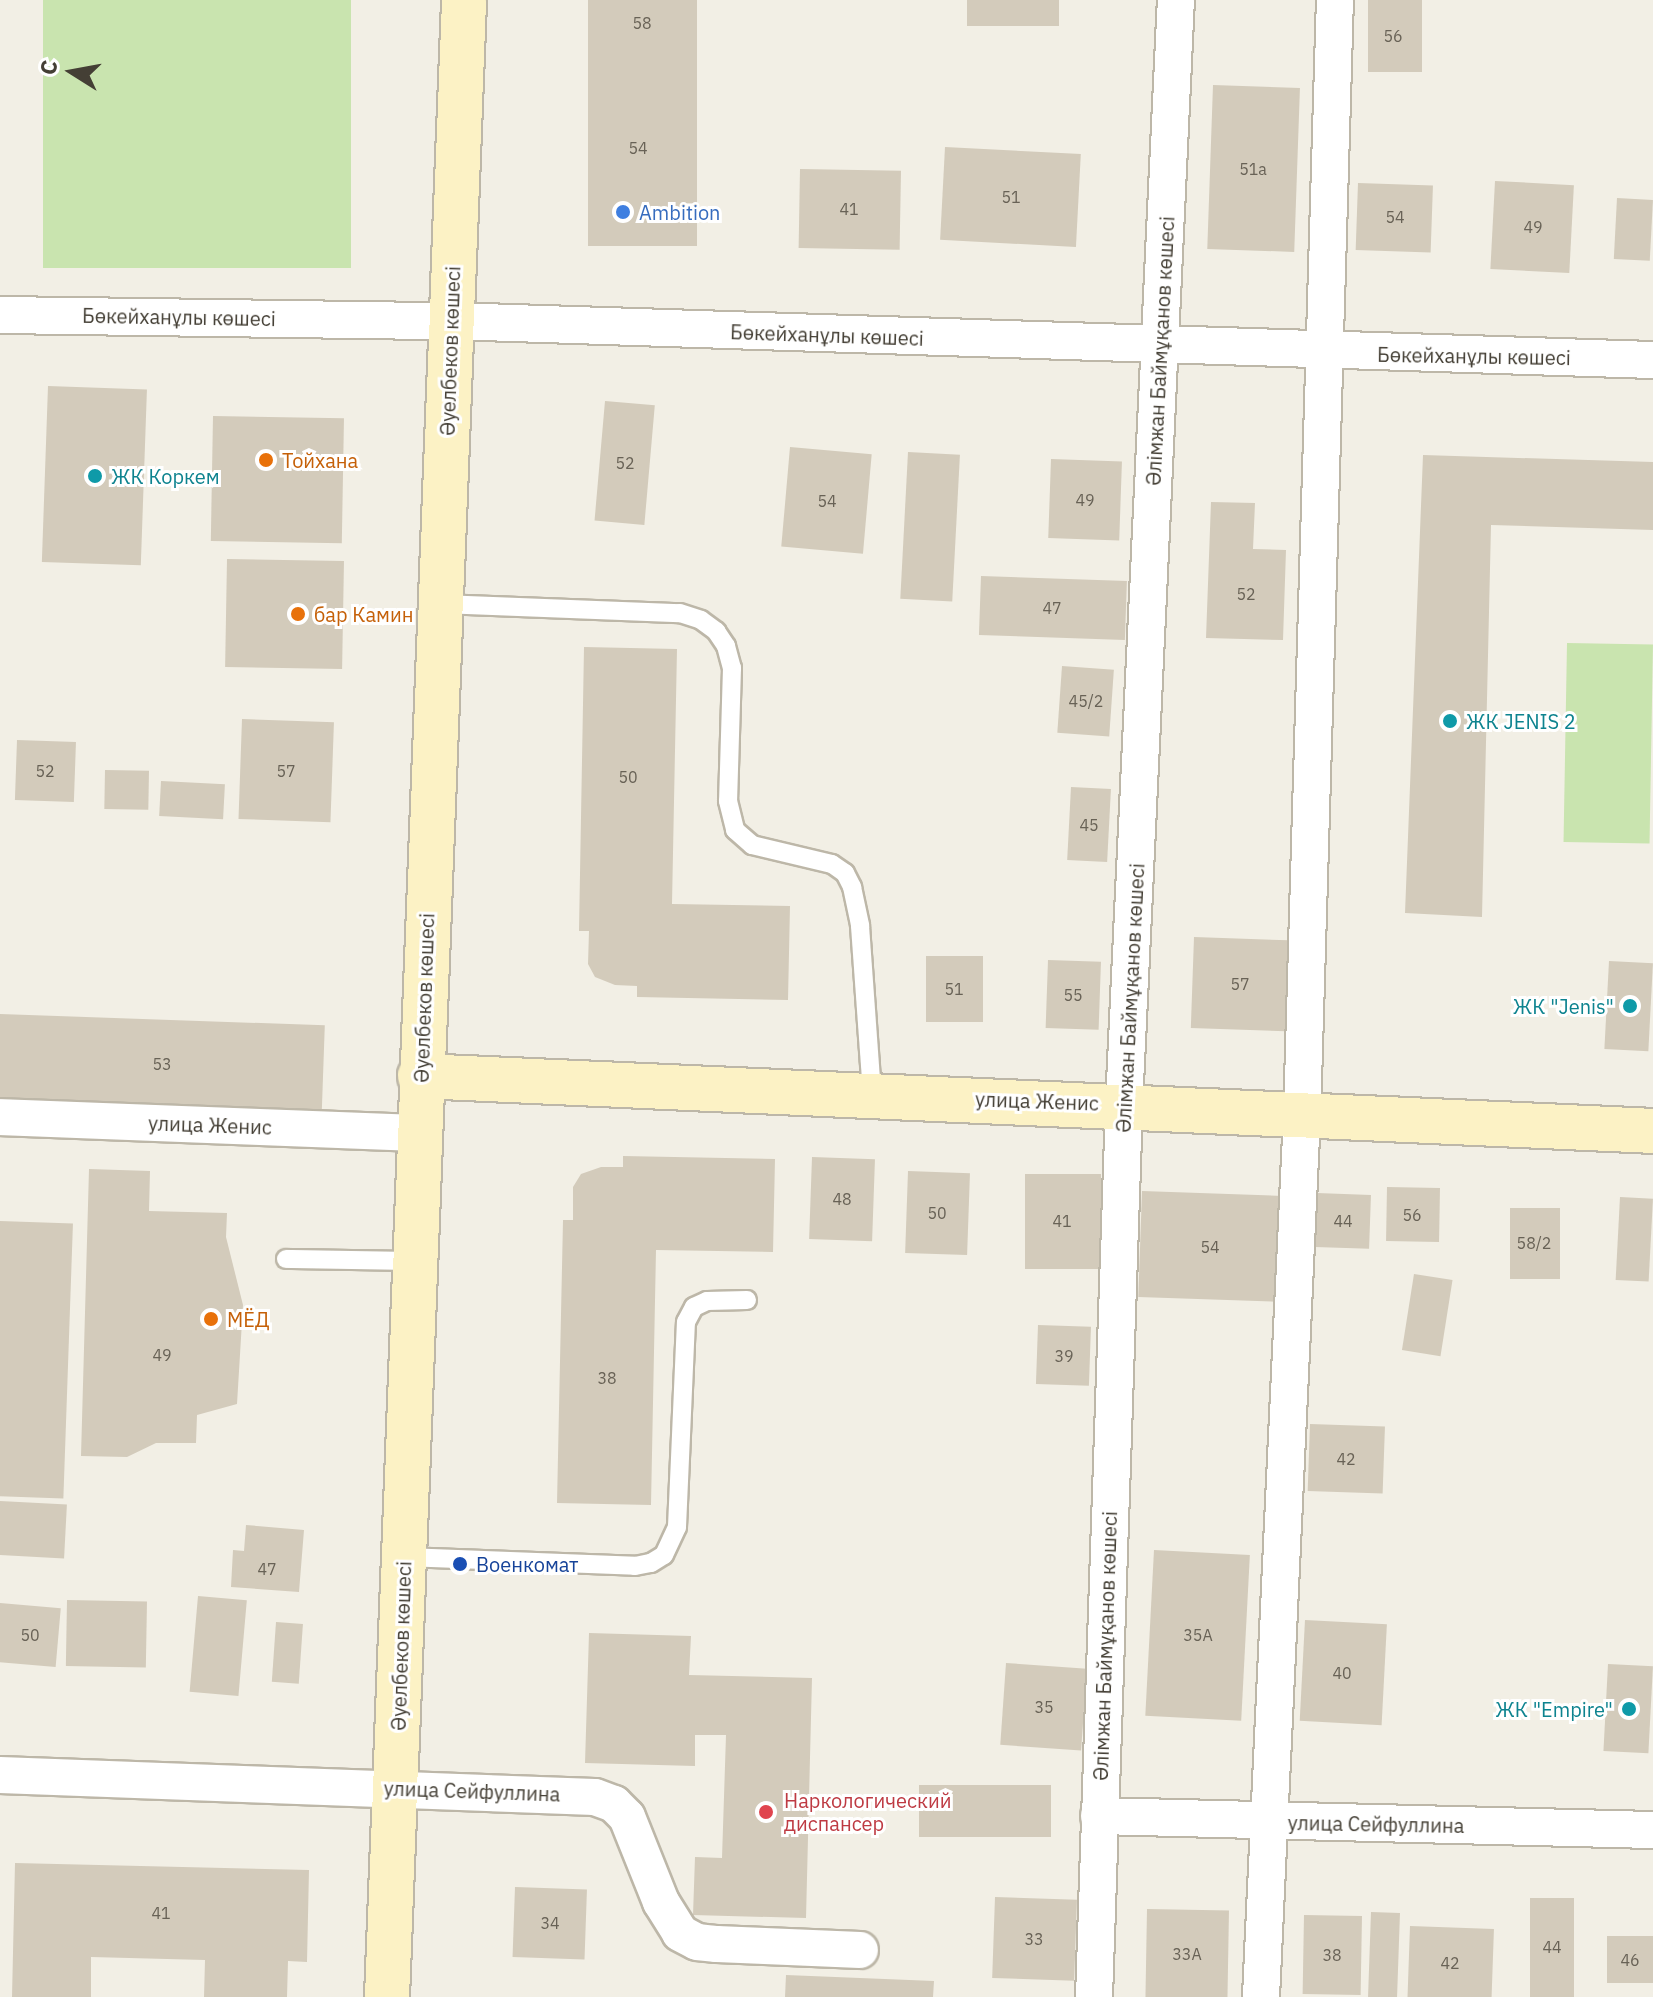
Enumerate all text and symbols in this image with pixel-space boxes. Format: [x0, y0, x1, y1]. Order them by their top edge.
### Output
house number: 58 [632, 13, 652, 33]
house number: 56 [1383, 26, 1403, 46]
north arrow [32, 32, 112, 112]
text: С [32, 58, 64, 77]
house number: 54 [628, 138, 648, 158]
house number: 51а [1239, 159, 1267, 179]
house number: 51 [1001, 187, 1021, 207]
house number: 41 [839, 199, 859, 219]
place label: Ambition [639, 200, 720, 224]
marker: Ambition [614, 203, 632, 221]
house number: 54 [1385, 207, 1405, 227]
street label: Әлімжан Баймұқанов көшесі [1141, 216, 1179, 486]
house number: 49 [1523, 217, 1543, 237]
street label: Әуелбеков көшесі [435, 266, 465, 436]
street label: Бөкейханұлы көшесі [82, 303, 276, 331]
street label: Бөкейханұлы көшесі [730, 320, 924, 350]
street label: Бөкейханұлы көшесі [1377, 342, 1571, 370]
place label: Тойхана [282, 448, 358, 472]
marker: Тойхана [257, 451, 275, 469]
house number: 52 [615, 453, 635, 473]
place label: ЖК Коркем [111, 464, 220, 488]
marker: ЖК Коркем [86, 467, 104, 485]
house number: 49 [1075, 490, 1095, 510]
house number: 54 [817, 491, 837, 511]
house number: 52 [1236, 584, 1256, 604]
house number: 47 [1042, 598, 1062, 618]
place label: бар Камин [314, 602, 414, 626]
marker: бар Камин [289, 605, 307, 623]
house number: 45/2 [1069, 691, 1103, 711]
place label: ЖК JENIS 2 [1466, 709, 1576, 733]
marker: ЖК JENIS 2 [1441, 712, 1459, 730]
house number: 52 [35, 761, 55, 781]
house number: 57 [276, 761, 296, 781]
house number: 50 [618, 767, 638, 787]
house number: 45 [1079, 815, 1099, 835]
street label: Әлімжан Баймұқанов көшесі [1111, 863, 1149, 1133]
street label: Әуелбеков көшесі [409, 913, 439, 1083]
house number: 57 [1230, 974, 1250, 994]
house number: 51 [944, 979, 964, 999]
house number: 55 [1063, 985, 1083, 1005]
place label: ЖК "Jenis" [1513, 994, 1614, 1018]
marker: ЖК "Jenis" [1621, 997, 1639, 1015]
house number: 53 [152, 1054, 172, 1074]
street label: улица Женис [975, 1087, 1099, 1115]
street label: улица Женис [148, 1111, 272, 1139]
house number: 48 [832, 1189, 852, 1209]
house number: 50 [927, 1203, 947, 1223]
house number: 56 [1402, 1205, 1422, 1225]
house number: 41 [1052, 1211, 1072, 1231]
house number: 44 [1333, 1211, 1353, 1231]
house number: 58/2 [1517, 1233, 1551, 1253]
house number: 54 [1200, 1237, 1220, 1257]
place label: МЁД [227, 1307, 269, 1331]
marker: МЁД [202, 1310, 220, 1328]
house number: 49 [152, 1345, 172, 1365]
house number: 39 [1054, 1346, 1074, 1366]
house number: 38 [597, 1368, 617, 1388]
house number: 42 [1336, 1449, 1356, 1469]
street label: Әлімжан Баймұқанов көшесі [1088, 1511, 1122, 1781]
place label: Военкомат [476, 1552, 579, 1576]
marker: Военкомат [451, 1555, 469, 1573]
house number: 47 [257, 1559, 277, 1579]
street label: Әуелбеков көшесі [386, 1561, 416, 1731]
house number: 50 [20, 1625, 40, 1645]
house number: 35А [1183, 1625, 1213, 1645]
house number: 40 [1332, 1663, 1352, 1683]
house number: 35 [1034, 1697, 1054, 1717]
place label: ЖК "Empire" [1495, 1697, 1613, 1721]
marker: ЖК "Empire" [1620, 1700, 1638, 1718]
street label: улица Сейфуллина [383, 1776, 561, 1806]
place label: Наркологический диспансер [784, 1788, 951, 1835]
marker: Наркологический диспансер [755, 1801, 777, 1823]
street label: улица Сейфуллина [1287, 1810, 1465, 1838]
house number: 41 [151, 1903, 171, 1923]
house number: 34 [540, 1913, 560, 1933]
house number: 33 [1024, 1929, 1044, 1949]
house number: 44 [1542, 1937, 1562, 1957]
house number: 33А [1172, 1944, 1202, 1964]
house number: 38 [1322, 1945, 1342, 1965]
house number: 46 [1620, 1950, 1640, 1970]
house number: 42 [1440, 1953, 1460, 1973]

